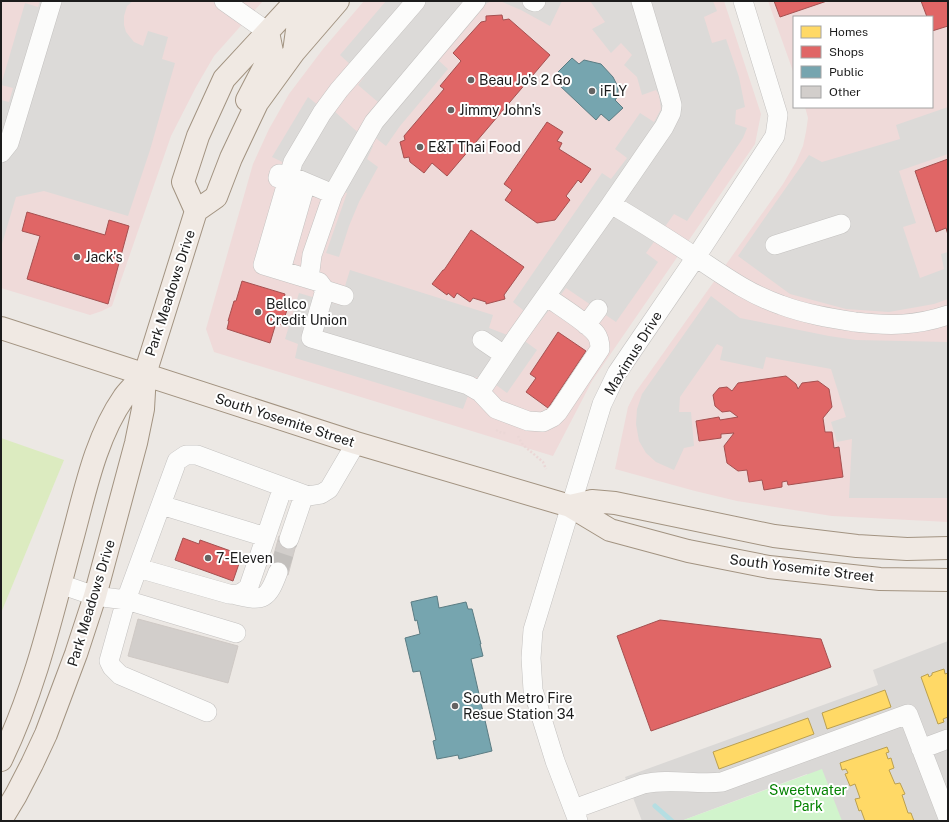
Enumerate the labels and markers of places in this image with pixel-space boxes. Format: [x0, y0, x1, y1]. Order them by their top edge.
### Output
place label: Beau Jo's 2 Go [479, 72, 571, 88]
marker: Beau Jo's 2 Go [466, 75, 476, 85]
place label: iFLY [600, 83, 628, 99]
marker: iFLY [587, 86, 597, 96]
place label: Jimmy John's [459, 102, 541, 118]
marker: Jimmy John's [446, 105, 456, 115]
place label: E&T Thai Food [428, 139, 521, 155]
marker: E&T Thai Food [415, 142, 425, 152]
place label: Jack's [85, 249, 122, 265]
marker: Jack's [72, 252, 82, 262]
place label: Bellco Credit Union [266, 296, 347, 328]
marker: Bellco Credit Union [253, 307, 263, 317]
place label: 7-Eleven [216, 550, 273, 566]
marker: 7-Eleven [203, 553, 213, 563]
place label: South Metro Fire Resue Station 34 [463, 690, 575, 722]
marker: South Metro Fire Resue Station 34 [450, 701, 460, 711]

